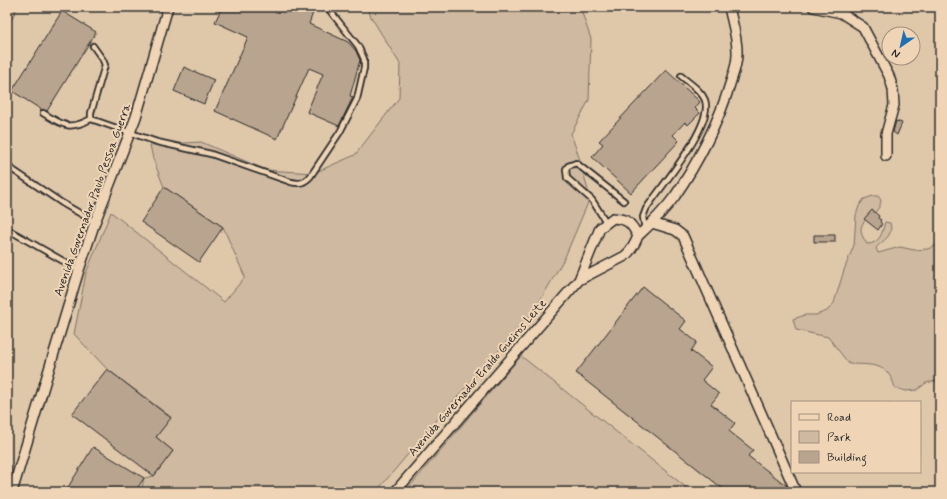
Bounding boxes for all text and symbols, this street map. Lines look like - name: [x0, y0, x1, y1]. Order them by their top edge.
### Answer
- north arrow: [881, 26, 921, 66]
- text: N: [889, 46, 903, 61]
- street label: Avenida Governador Paulo Pessoa Guerra: [51, 101, 136, 299]
- street label: Avenida Governador Eraldo Gueiros Leite: [405, 296, 551, 460]
- legend: [791, 401, 921, 473]
- text: Road: [827, 410, 851, 426]
- text: Park: [827, 430, 851, 446]
- text: Building: [827, 450, 867, 467]

